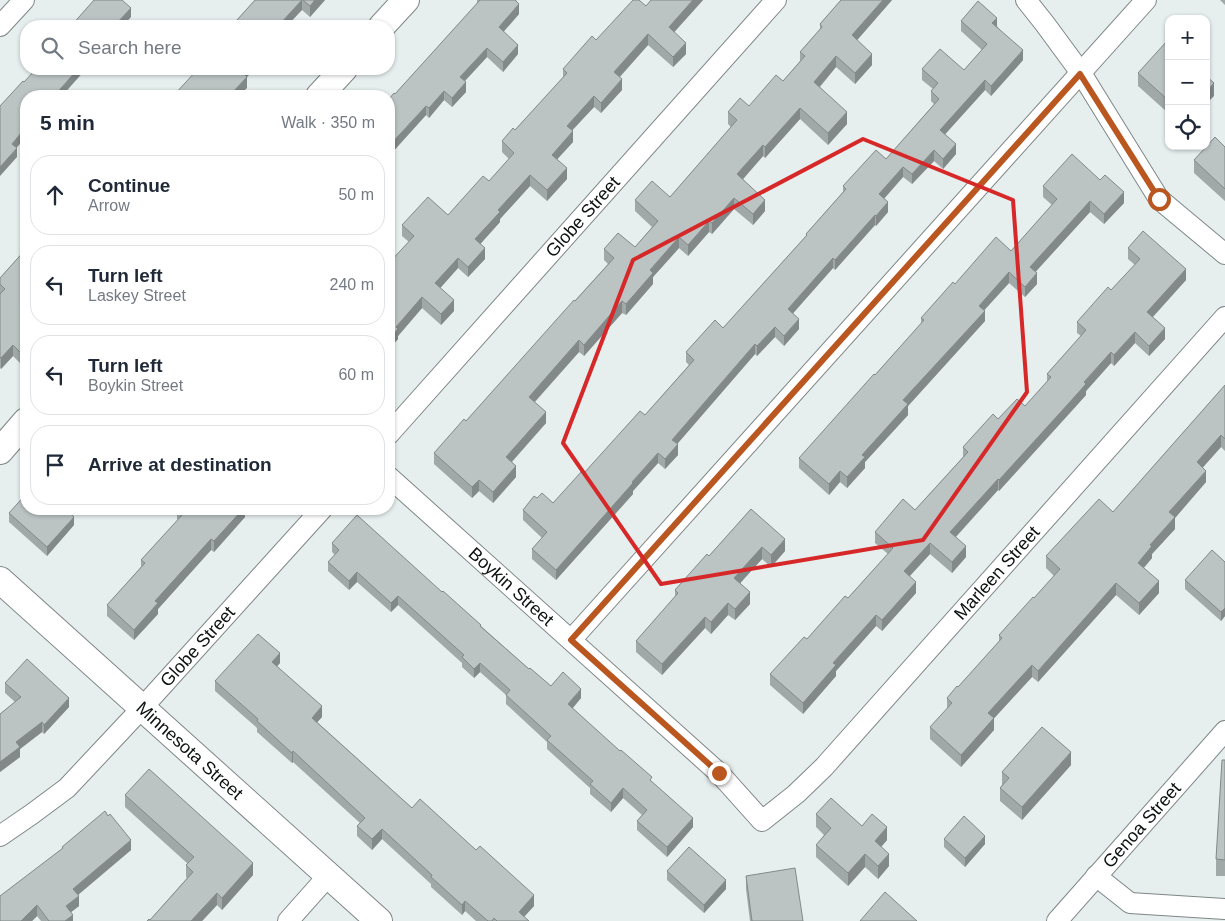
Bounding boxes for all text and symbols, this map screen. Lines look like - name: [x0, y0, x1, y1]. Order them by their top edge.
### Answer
- map controls: [1165, 15, 1210, 150]
- button: +: [1165, 15, 1210, 60]
- search box: [20, 20, 395, 75]
- icon: search: [38, 34, 66, 62]
- text: Search here: [78, 37, 182, 58]
- button: −: [1165, 60, 1210, 105]
- button: locate: [1165, 105, 1210, 150]
- text: 5 min: [40, 111, 95, 134]
- text: Walk · 350 m: [281, 114, 375, 131]
- street label: Globe Street: [542, 172, 624, 261]
- text: Continue: [88, 175, 170, 196]
- icon: ahead: [41, 181, 69, 209]
- text: 50 m: [338, 186, 374, 203]
- route start: [1148, 188, 1171, 211]
- text: Arrow: [88, 197, 130, 214]
- text: Turn left: [88, 265, 163, 286]
- icon: left: [41, 271, 69, 299]
- text: 240 m: [330, 276, 374, 293]
- text: Laskey Street: [88, 287, 186, 304]
- text: Turn left: [88, 355, 163, 376]
- icon: left: [41, 361, 69, 389]
- text: 60 m: [338, 366, 374, 383]
- text: Boykin Street: [88, 377, 183, 394]
- icon: arrive: [41, 451, 69, 479]
- text: Arrive at destination: [88, 454, 272, 475]
- street label: Marleen Street: [950, 522, 1044, 624]
- street label: Boykin Street: [465, 543, 558, 630]
- street label: Globe Street: [156, 602, 239, 691]
- street label: Minnesota Street: [132, 698, 247, 804]
- route end: [708, 762, 731, 785]
- street label: Genoa Street: [1099, 778, 1185, 872]

